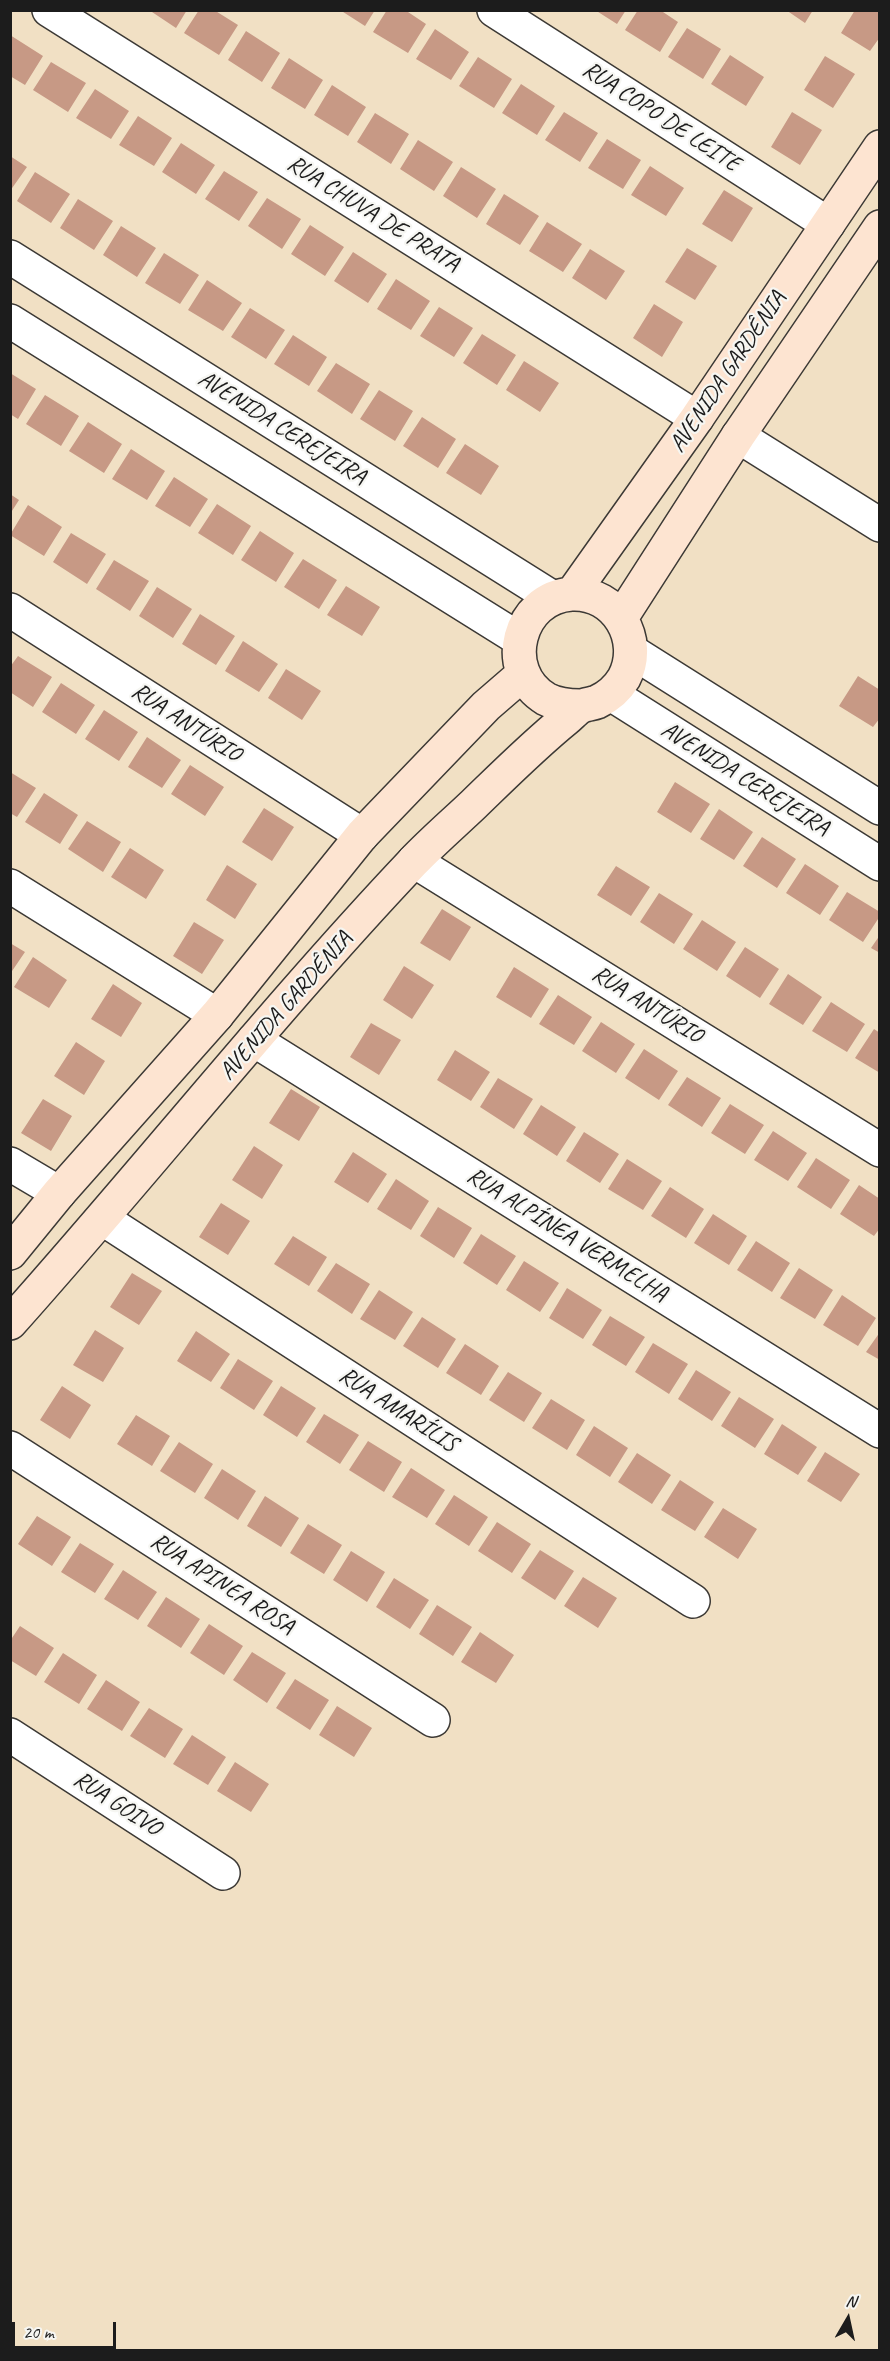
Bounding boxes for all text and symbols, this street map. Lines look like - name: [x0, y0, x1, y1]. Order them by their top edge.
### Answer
- street label: RUA COPO DE LEITE: [577, 55, 745, 179]
- street label: RUA CHUVA DE PRATA: [282, 149, 464, 279]
- street label: AVENIDA GARDÊNIA: [664, 286, 792, 458]
- street label: AVENIDA CEREJEIRA: [193, 365, 371, 491]
- street label: RUA ANTÚRIO: [126, 677, 246, 769]
- street label: AVENIDA CEREJEIRA: [656, 716, 834, 842]
- street label: AVENIDA GARDÊNIA: [213, 926, 359, 1086]
- street label: RUA ANTÚRIO: [586, 960, 708, 1050]
- street label: RUA ALPÍNEA VERMELHA: [461, 1162, 673, 1308]
- street label: RUA AMARÍLIS: [333, 1361, 463, 1459]
- street label: RUA APINEA ROSA: [145, 1527, 299, 1641]
- street label: RUA GOIVO: [68, 1765, 166, 1843]
- north arrow: [818, 2289, 878, 2349]
- text: N: [844, 2291, 857, 2312]
- scale bar: [15, 2310, 118, 2348]
- text: 20 m: [23, 2321, 54, 2343]

